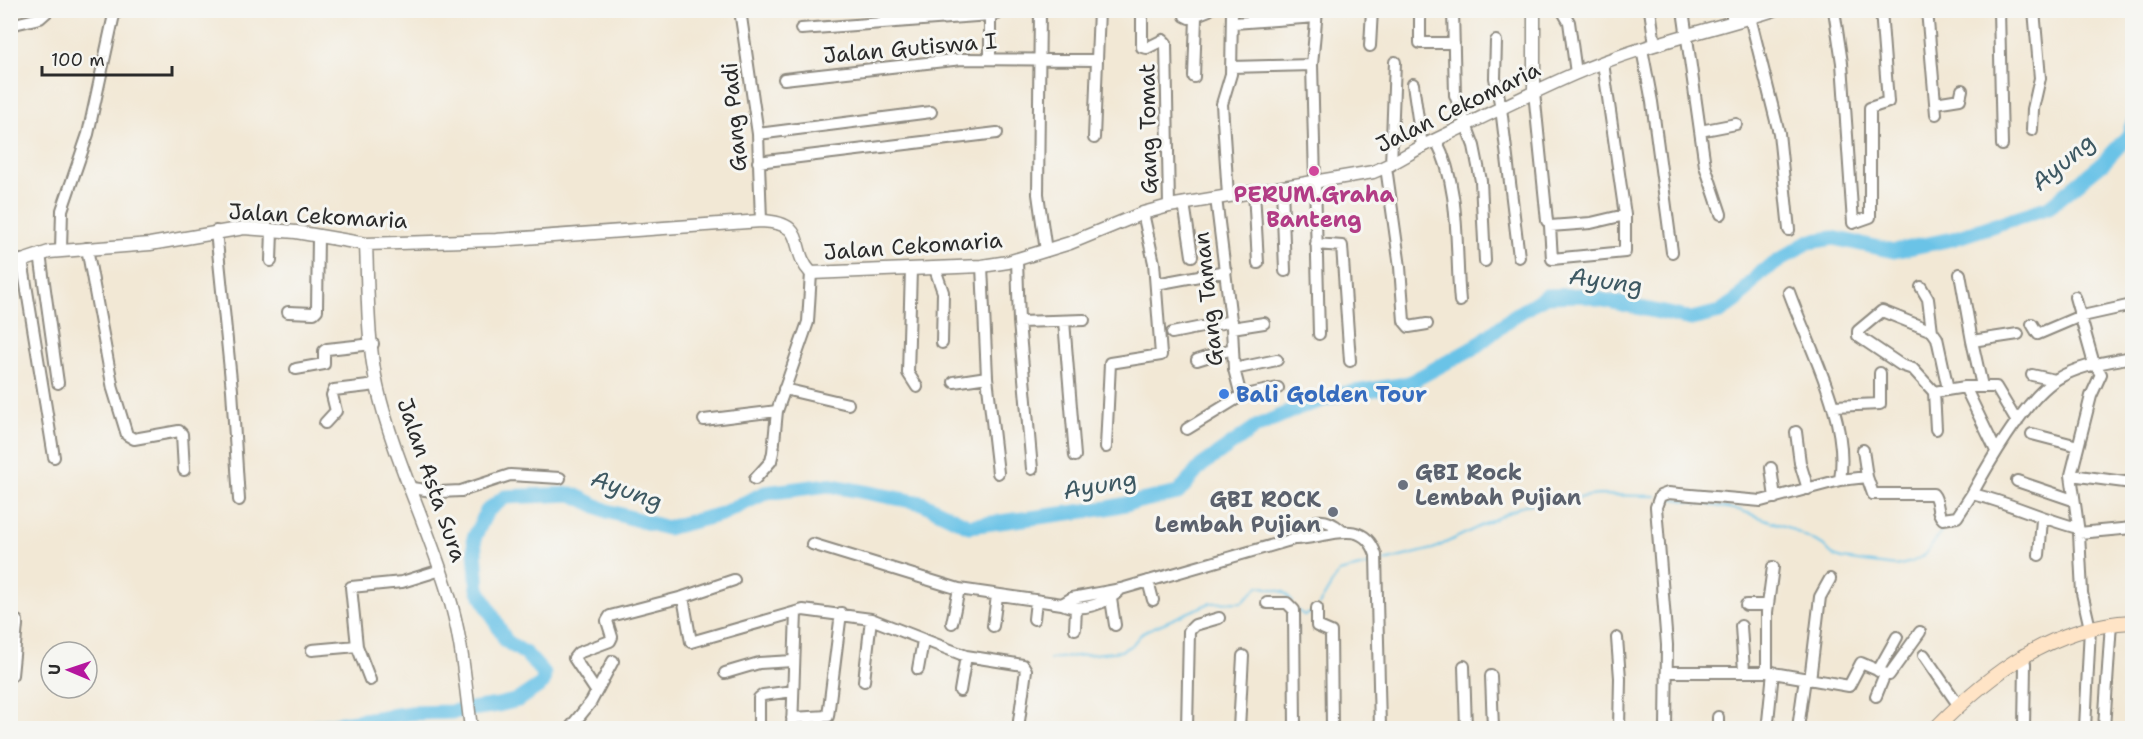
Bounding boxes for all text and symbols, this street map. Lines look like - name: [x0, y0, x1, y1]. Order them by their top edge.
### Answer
- street label: Jalan Gutiswa I: [822, 26, 998, 70]
- scale bar: [42, 39, 172, 77]
- text: 100 m: [51, 48, 105, 72]
- street label: Jalan Cekomaria: [1371, 55, 1545, 159]
- street label: Gang Padi: [715, 61, 753, 173]
- street label: Gang Tomat: [1132, 63, 1164, 195]
- water label: Ayung: [2024, 126, 2102, 198]
- marker: PERUM.Graha Banteng: [1307, 164, 1321, 178]
- place label: PERUM.Graha Banteng: [1234, 180, 1394, 234]
- street label: Jalan Cekomaria: [228, 197, 409, 235]
- street label: Jalan Cekomaria: [823, 225, 1004, 267]
- street label: Gang Taman: [1187, 230, 1229, 368]
- water label: Ayung: [1567, 260, 1645, 302]
- place label: Bali Golden Tour: [1236, 380, 1427, 409]
- marker: Bali Golden Tour: [1217, 387, 1231, 401]
- street label: Jalan Asta Sura: [390, 394, 474, 566]
- place label: GBI Rock Lembah Pujian: [1415, 458, 1582, 512]
- water label: Ayung: [587, 462, 667, 518]
- water label: Ayung: [1061, 463, 1139, 507]
- marker: GBI Rock Lembah Pujian: [1396, 478, 1410, 492]
- place label: GBI ROCK Lembah Pujian: [1155, 485, 1321, 539]
- marker: GBI ROCK Lembah Pujian: [1326, 505, 1340, 519]
- north arrow: [39, 640, 99, 700]
- text: U: [44, 664, 65, 675]

